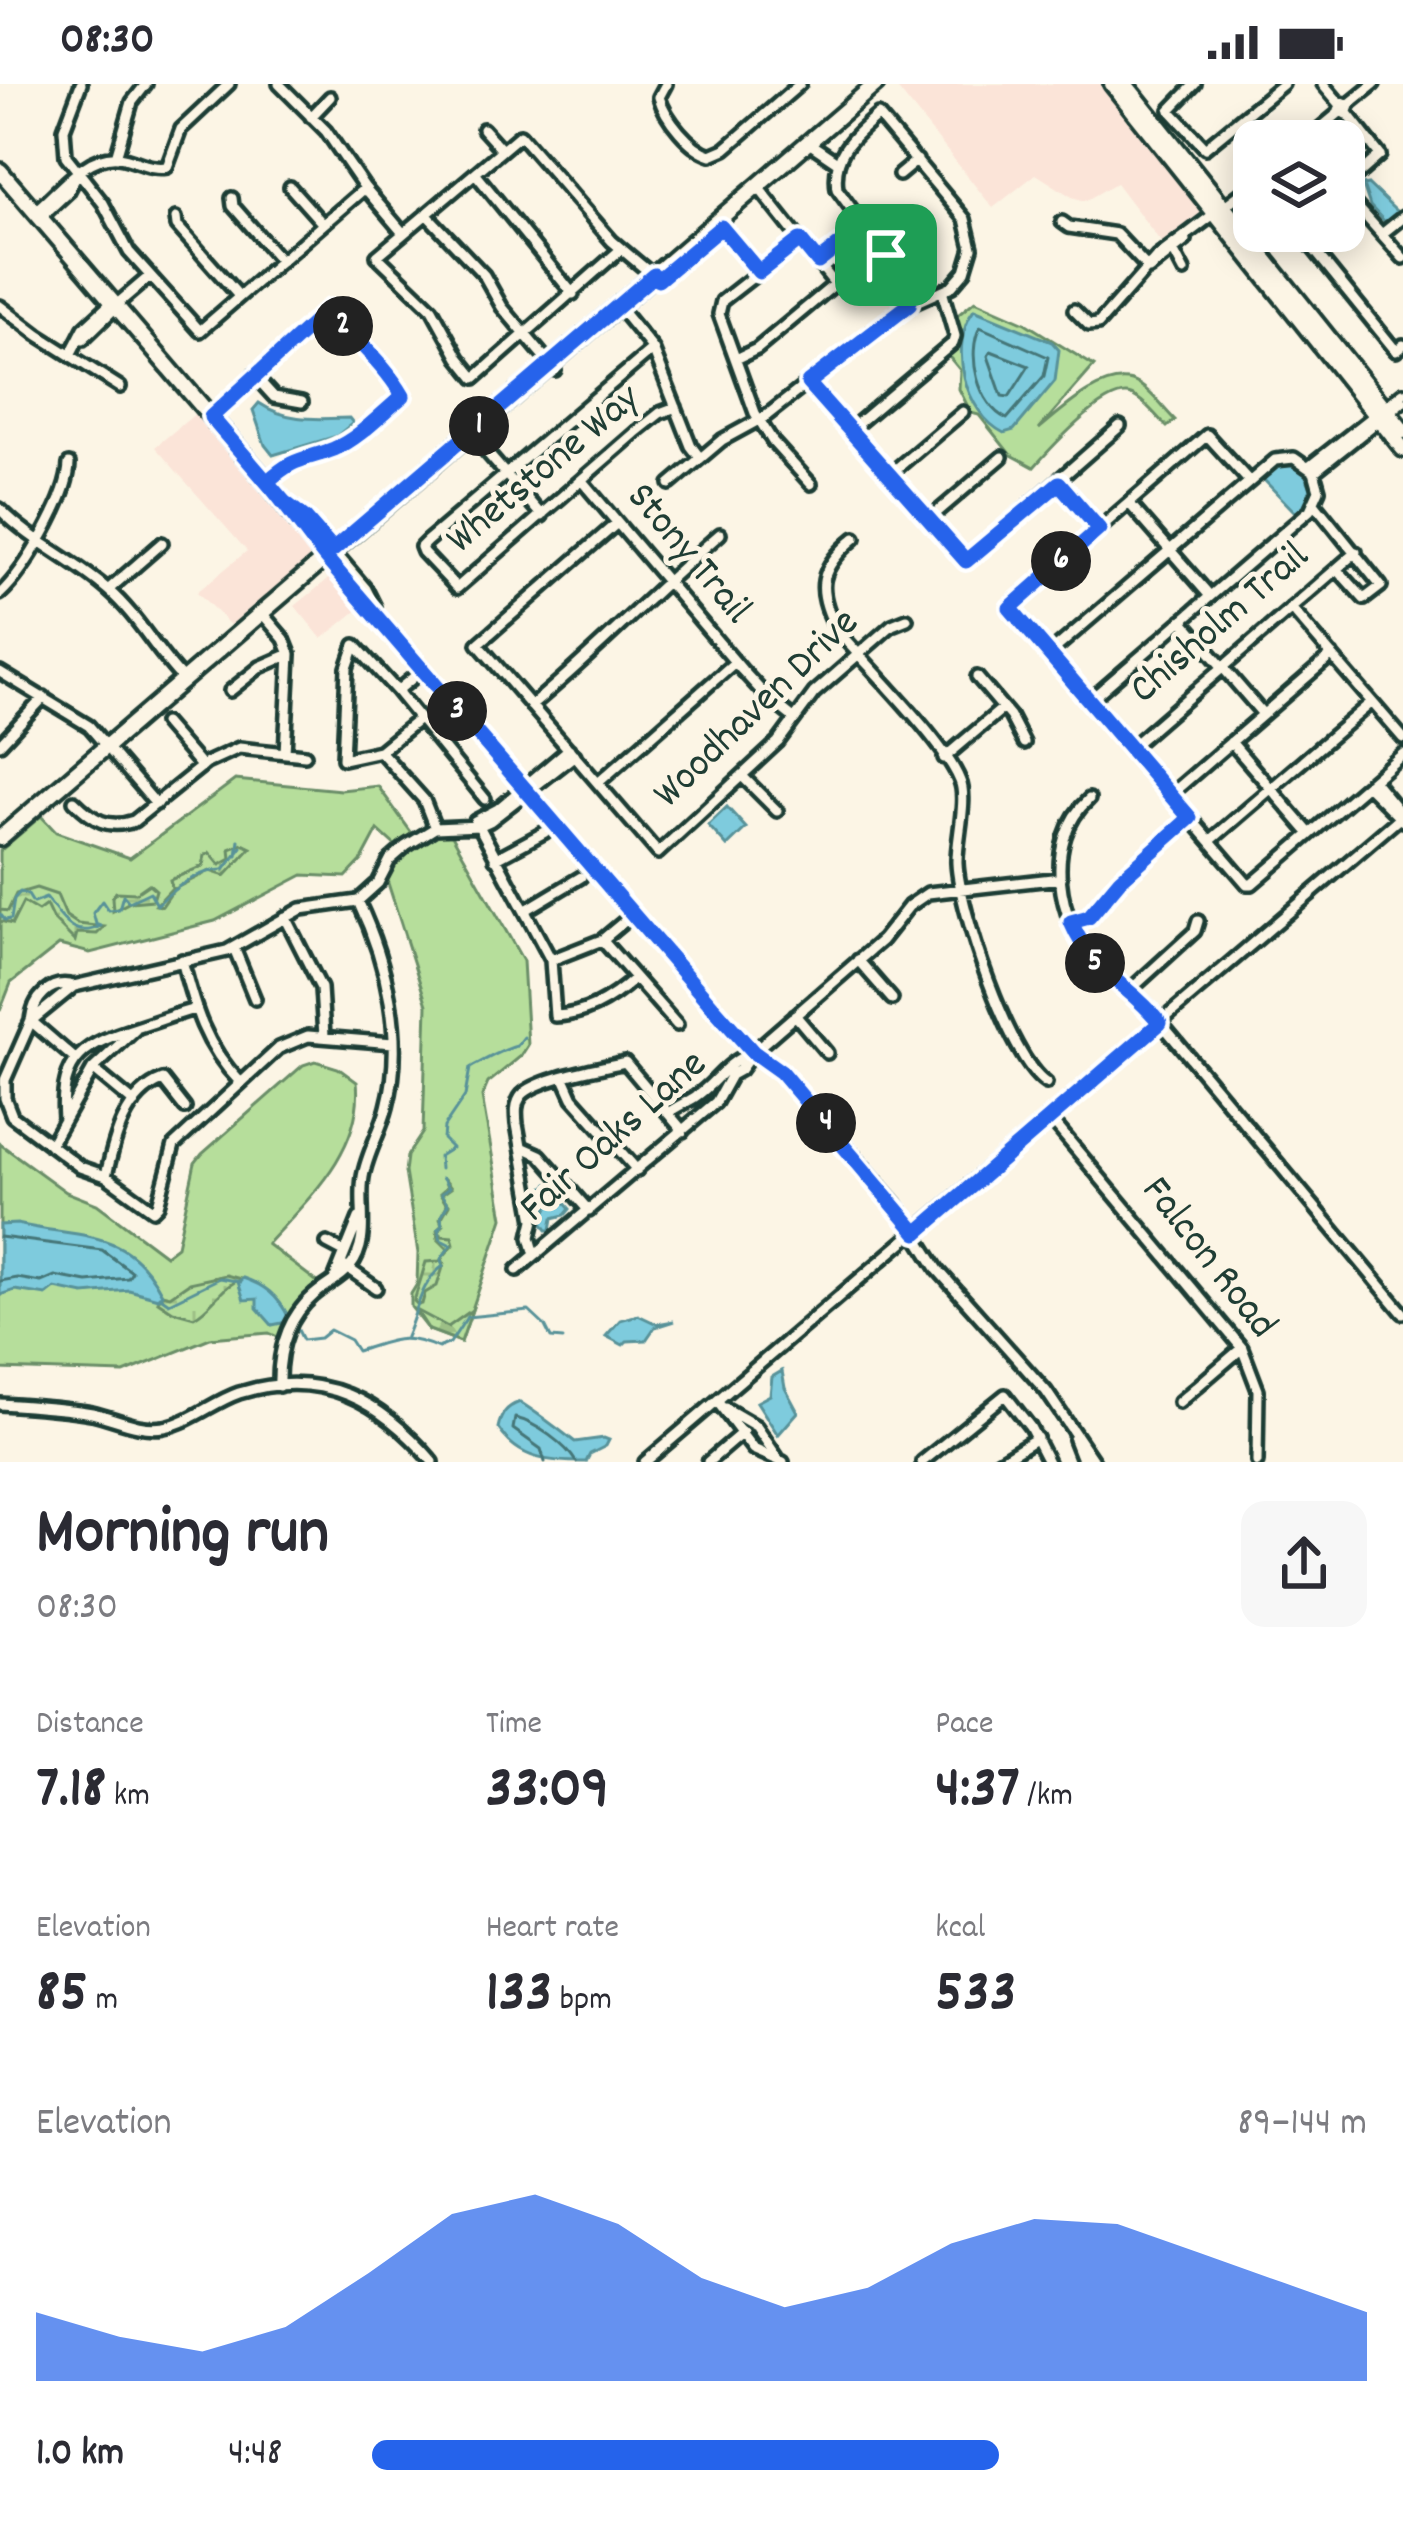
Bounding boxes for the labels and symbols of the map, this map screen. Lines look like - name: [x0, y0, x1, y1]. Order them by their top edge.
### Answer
- pin: [835, 204, 937, 306]
- pin: 2: [313, 296, 373, 356]
- street label: Whetstone Way: [435, 371, 656, 570]
- pin: 1: [449, 396, 509, 456]
- street label: Stony Trail: [610, 471, 764, 639]
- street label: Chisholm Trail: [1118, 530, 1324, 720]
- pin: 6: [1031, 531, 1091, 591]
- street label: Woodhaven Drive: [641, 596, 875, 824]
- pin: 3: [427, 681, 487, 741]
- pin: 5: [1065, 933, 1125, 993]
- street label: Fair Oaks Lane: [508, 1037, 722, 1239]
- pin: 4: [796, 1093, 856, 1153]
- street label: Falcon Road: [1124, 1165, 1290, 1353]

